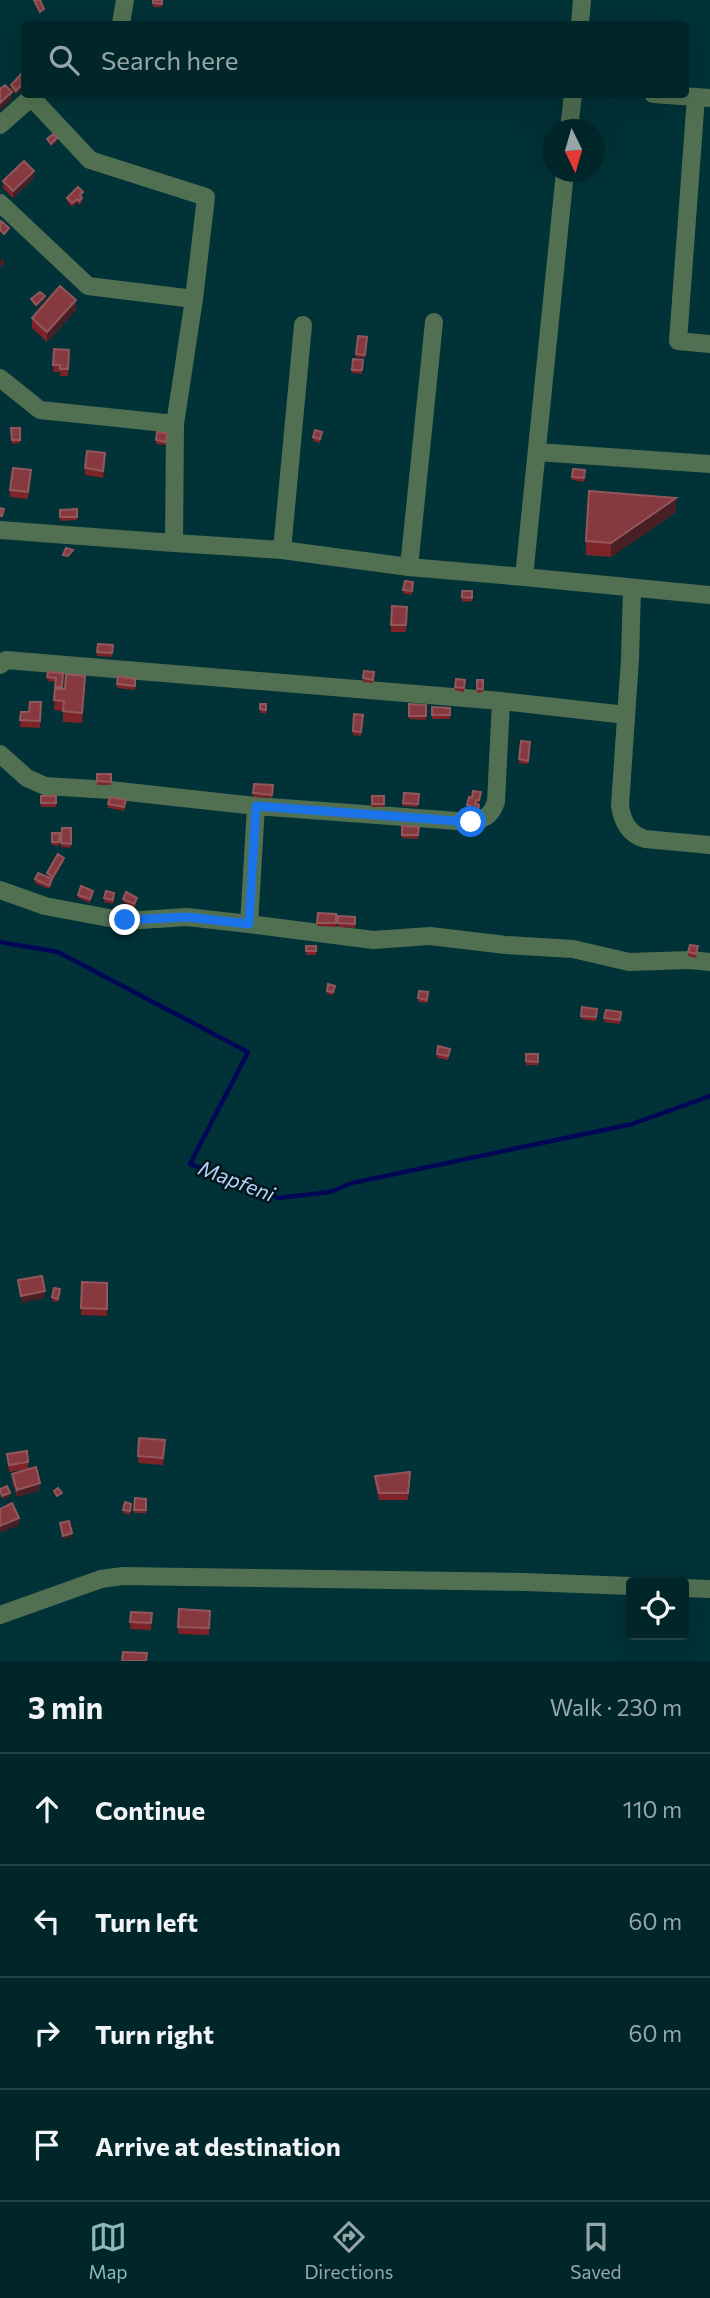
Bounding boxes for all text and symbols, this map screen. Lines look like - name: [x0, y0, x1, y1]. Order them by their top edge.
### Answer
- search box: [21, 21, 689, 98]
- icon: search: [45, 41, 83, 79]
- text: Search here: [101, 44, 239, 75]
- north arrow: [542, 119, 605, 182]
- route start: [455, 806, 486, 837]
- route end: [109, 904, 140, 935]
- water label: Mapfeni: [195, 1154, 279, 1206]
- map controls: [626, 1577, 689, 1640]
- button: locate: [626, 1577, 689, 1640]
- text: 3 min: [28, 1688, 103, 1725]
- text: Walk · 230 m: [550, 1693, 682, 1721]
- icon: ahead: [28, 1790, 66, 1828]
- text: Continue: [95, 1794, 205, 1825]
- text: 110 m: [623, 1795, 682, 1823]
- icon: left: [28, 1902, 66, 1940]
- text: Turn left: [95, 1906, 198, 1937]
- text: 60 m: [629, 1907, 682, 1935]
- icon: right: [28, 2014, 66, 2052]
- text: Turn right: [95, 2018, 214, 2049]
- text: 60 m: [629, 2019, 682, 2047]
- icon: arrive: [28, 2126, 66, 2164]
- text: Arrive at destination: [95, 2130, 341, 2161]
- tab: Map: [88, 2218, 128, 2283]
- tab: Directions: [304, 2218, 394, 2283]
- tab: Saved: [570, 2218, 622, 2283]

